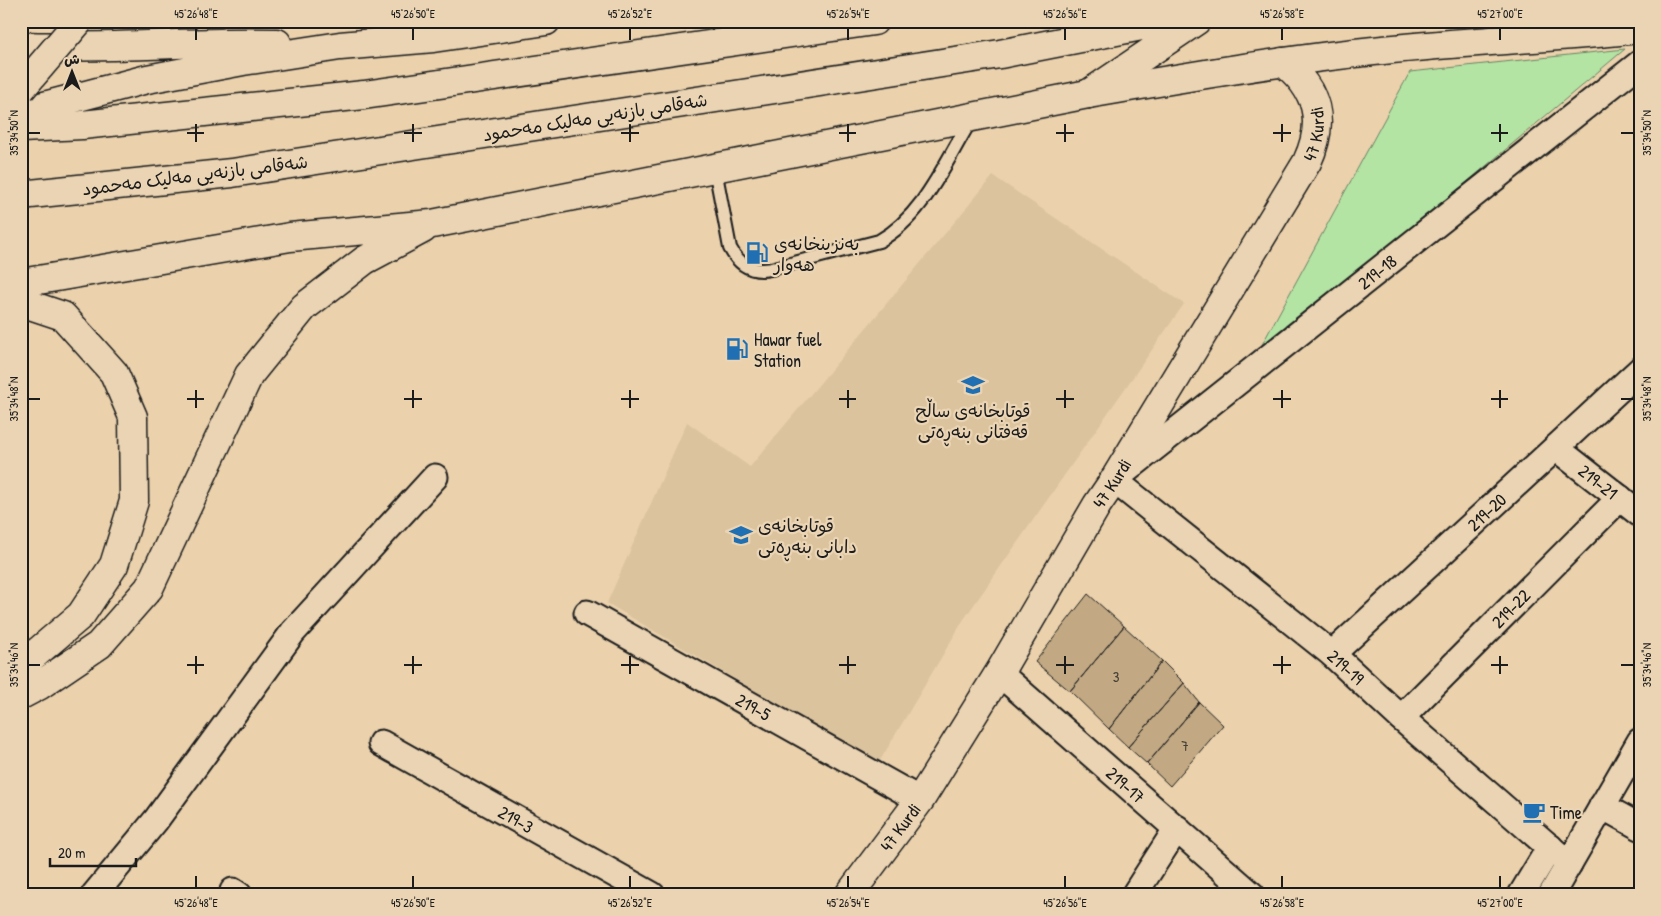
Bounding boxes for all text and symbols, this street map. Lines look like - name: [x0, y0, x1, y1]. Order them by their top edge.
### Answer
- text: 45°26'48"E: [174, 5, 218, 22]
- text: 45°26'50"E: [391, 5, 436, 22]
- text: 45°26'52"E: [608, 5, 653, 22]
- text: 45°26'54"E: [826, 5, 870, 22]
- text: 45°26'56"E: [1043, 5, 1087, 22]
- text: 45°26'58"E: [1260, 5, 1305, 22]
- text: 45°27'00"E: [1477, 5, 1523, 22]
- north arrow: [48, 48, 98, 98]
- text: ش: [64, 49, 80, 68]
- street label: شەقامی بازنەیی مەلیک مەحمود: [481, 87, 709, 147]
- street label: 47 Kurdi: [1296, 105, 1330, 165]
- text: 35°34'50"N: [5, 110, 22, 156]
- text: 35°34'50"N: [1638, 110, 1655, 156]
- street label: شەقامی بازنەیی مەلیک مەحمود: [81, 149, 309, 201]
- place label: بەنزینخانەی ھەوار: [772, 231, 859, 277]
- fuel station icon: بەنزینخانەی ھەوار: [744, 240, 770, 266]
- street label: 219-18: [1352, 248, 1402, 295]
- place label: Hawar fuel Station: [754, 327, 822, 373]
- fuel station icon: Hawar fuel Station: [724, 336, 750, 362]
- school or university icon: قوتابخانەی ساڵح قەفتانی بنەڕەتی: [960, 372, 986, 398]
- text: 35°34'48"N: [5, 377, 22, 421]
- text: 35°34'48"N: [1638, 377, 1655, 421]
- place label: قوتابخانەی ساڵح قەفتانی بنەڕەتی: [916, 398, 1030, 447]
- street label: 47 Kurdi: [1086, 454, 1137, 513]
- street label: 219-21: [1573, 458, 1623, 505]
- street label: 219-20: [1461, 487, 1512, 536]
- place label: قوتابخانەی دابانی بنەڕەتی: [758, 513, 857, 562]
- school or university icon: قوتابخانەی دابانی بنەڕەتی: [728, 522, 754, 548]
- street label: 219-22: [1485, 583, 1536, 633]
- text: 35°34'46"N: [5, 643, 22, 687]
- text: 35°34'46"N: [1638, 643, 1655, 687]
- street label: 219-19: [1322, 644, 1370, 691]
- house number: 3: [1113, 666, 1120, 687]
- street label: 219-5: [732, 687, 776, 727]
- house number: 7: [1181, 735, 1189, 756]
- street label: 219-17: [1101, 760, 1151, 809]
- street label: 47 Kurdi: [874, 798, 926, 856]
- street label: 219-3: [494, 799, 538, 839]
- cafe icon: Time: [1521, 799, 1547, 825]
- place label: Time: [1550, 800, 1582, 825]
- scale bar: [50, 836, 136, 868]
- text: 20 m: [58, 842, 85, 863]
- text: 45°26'48"E: [174, 894, 218, 911]
- text: 45°26'50"E: [391, 894, 436, 911]
- text: 45°26'52"E: [608, 894, 653, 911]
- text: 45°26'54"E: [826, 894, 870, 911]
- text: 45°26'56"E: [1043, 894, 1087, 911]
- text: 45°26'58"E: [1260, 894, 1305, 911]
- text: 45°27'00"E: [1477, 894, 1523, 911]

